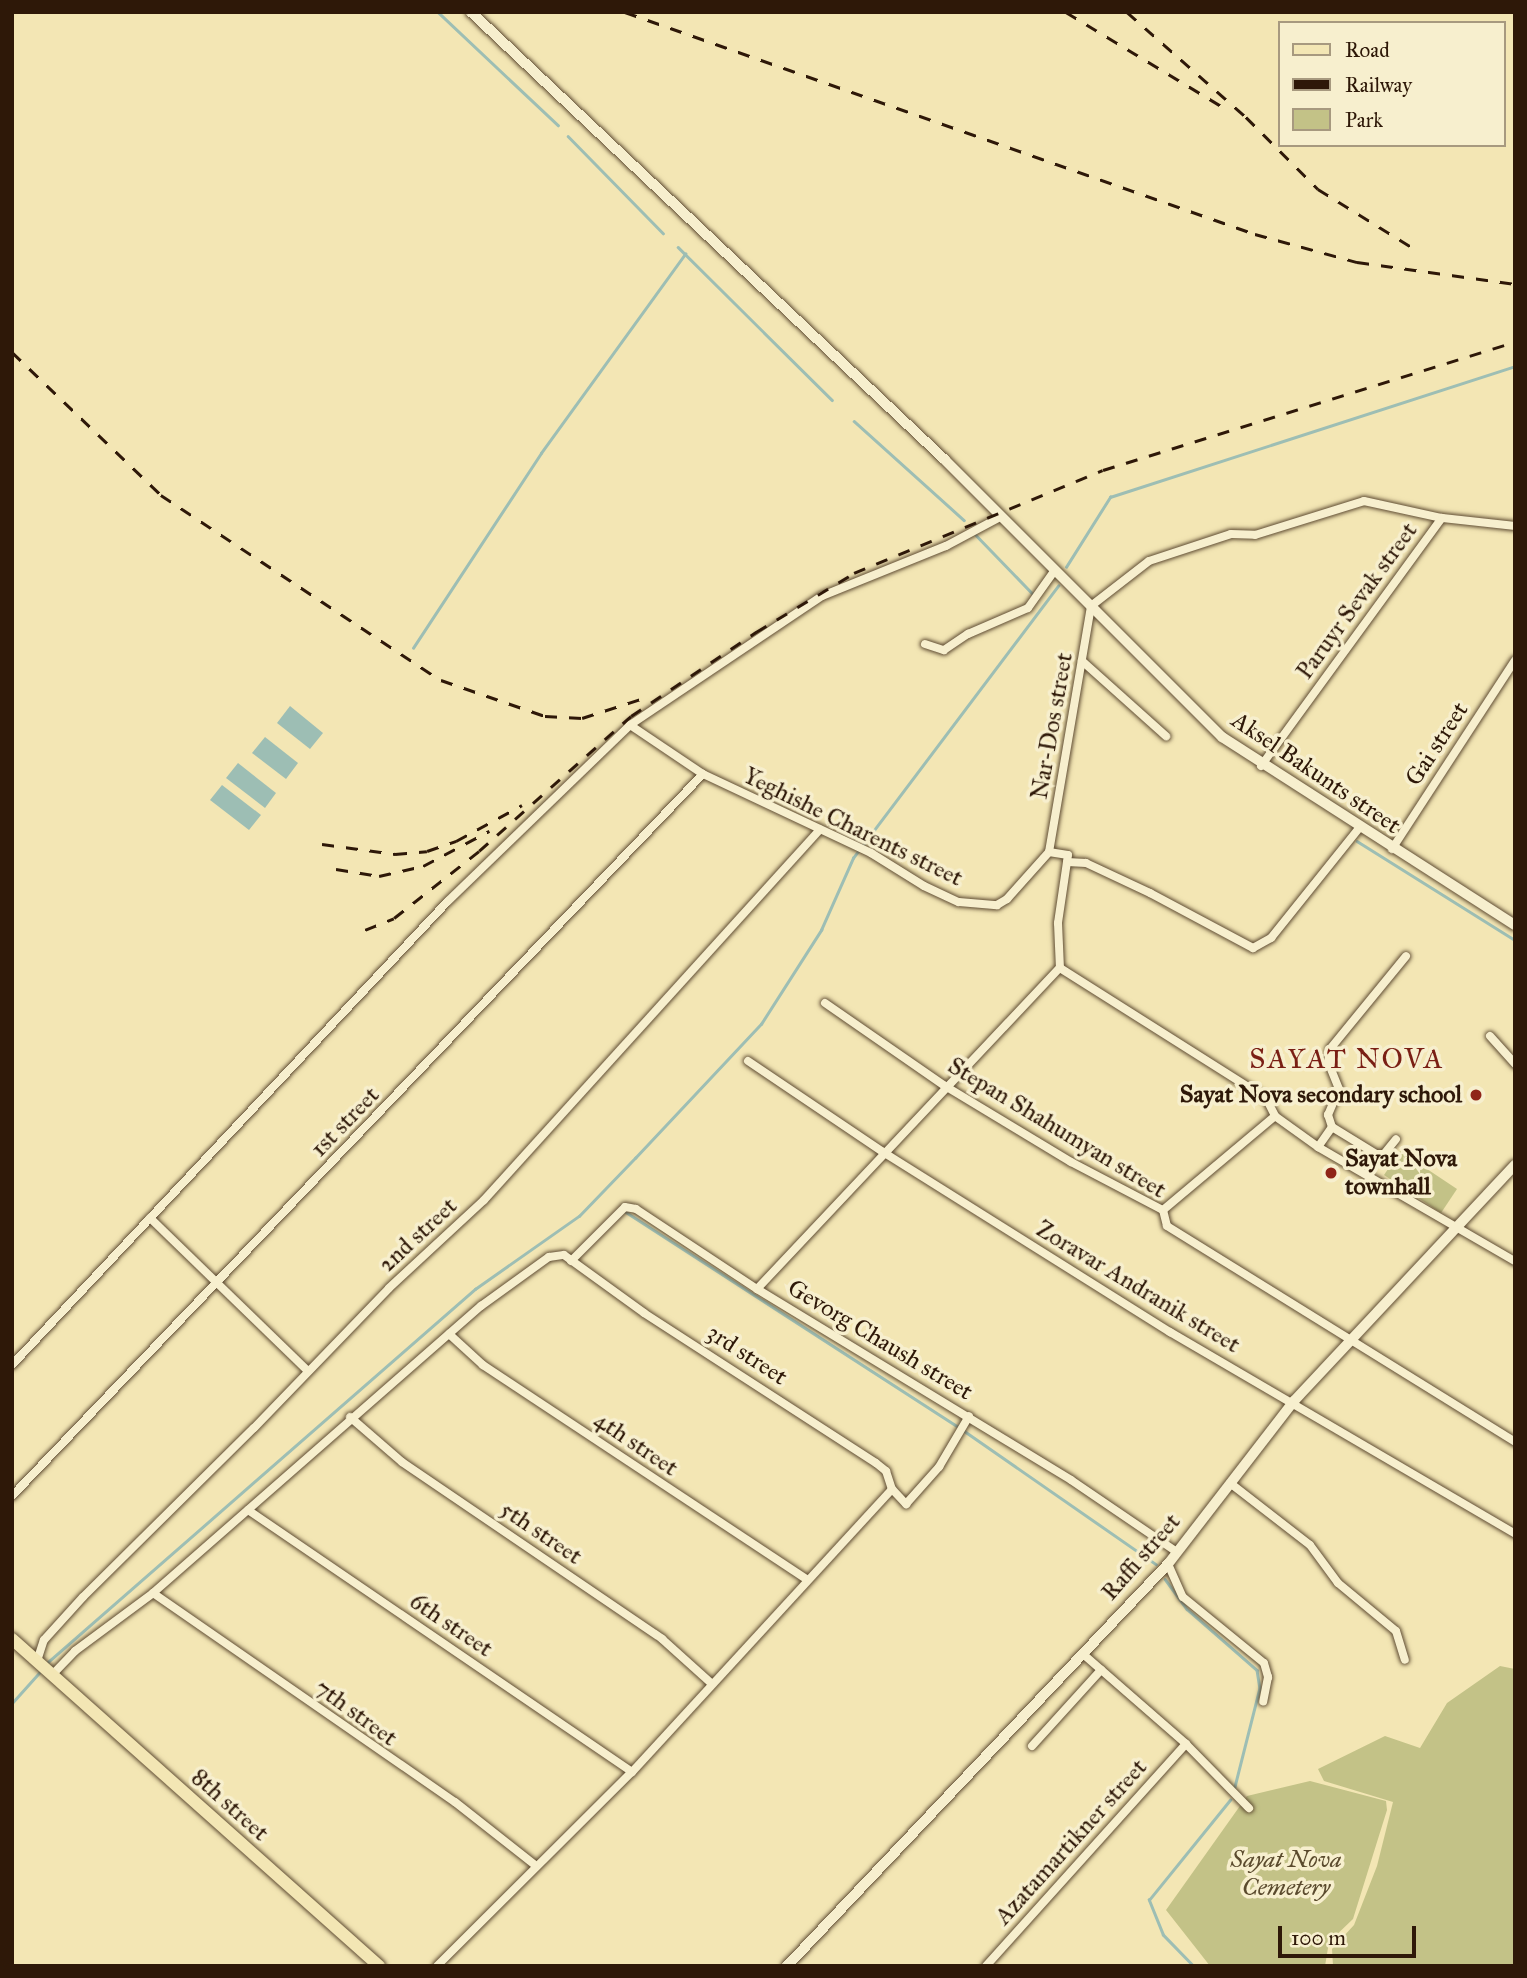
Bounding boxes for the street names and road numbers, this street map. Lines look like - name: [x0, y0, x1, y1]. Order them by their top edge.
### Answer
- street label: Paruyr Sevak street: [1290, 517, 1424, 685]
- street label: Nar-Dos street: [1025, 650, 1079, 802]
- street label: Gai street: [1399, 697, 1475, 791]
- street label: Aksel Bakunts street: [1226, 706, 1406, 840]
- street label: Yeghishe Charents street: [739, 761, 967, 893]
- street label: Stepan Shahumyan street: [943, 1051, 1171, 1205]
- street label: 1st street: [305, 1081, 385, 1163]
- street label: 2nd street: [373, 1192, 463, 1278]
- street label: Zoravar Andranik street: [1031, 1215, 1245, 1359]
- street label: Gevorg Chaush street: [782, 1273, 978, 1407]
- street label: 3rd street: [701, 1318, 793, 1392]
- street label: 4th street: [589, 1406, 683, 1482]
- street label: 5th street: [495, 1495, 587, 1571]
- street label: Raffi street: [1095, 1508, 1187, 1606]
- street label: 6th street: [404, 1587, 498, 1663]
- street label: 7th street: [309, 1674, 403, 1752]
- street label: Azatamartikner street: [989, 1753, 1153, 1931]
- street label: 8th street: [185, 1763, 275, 1847]

